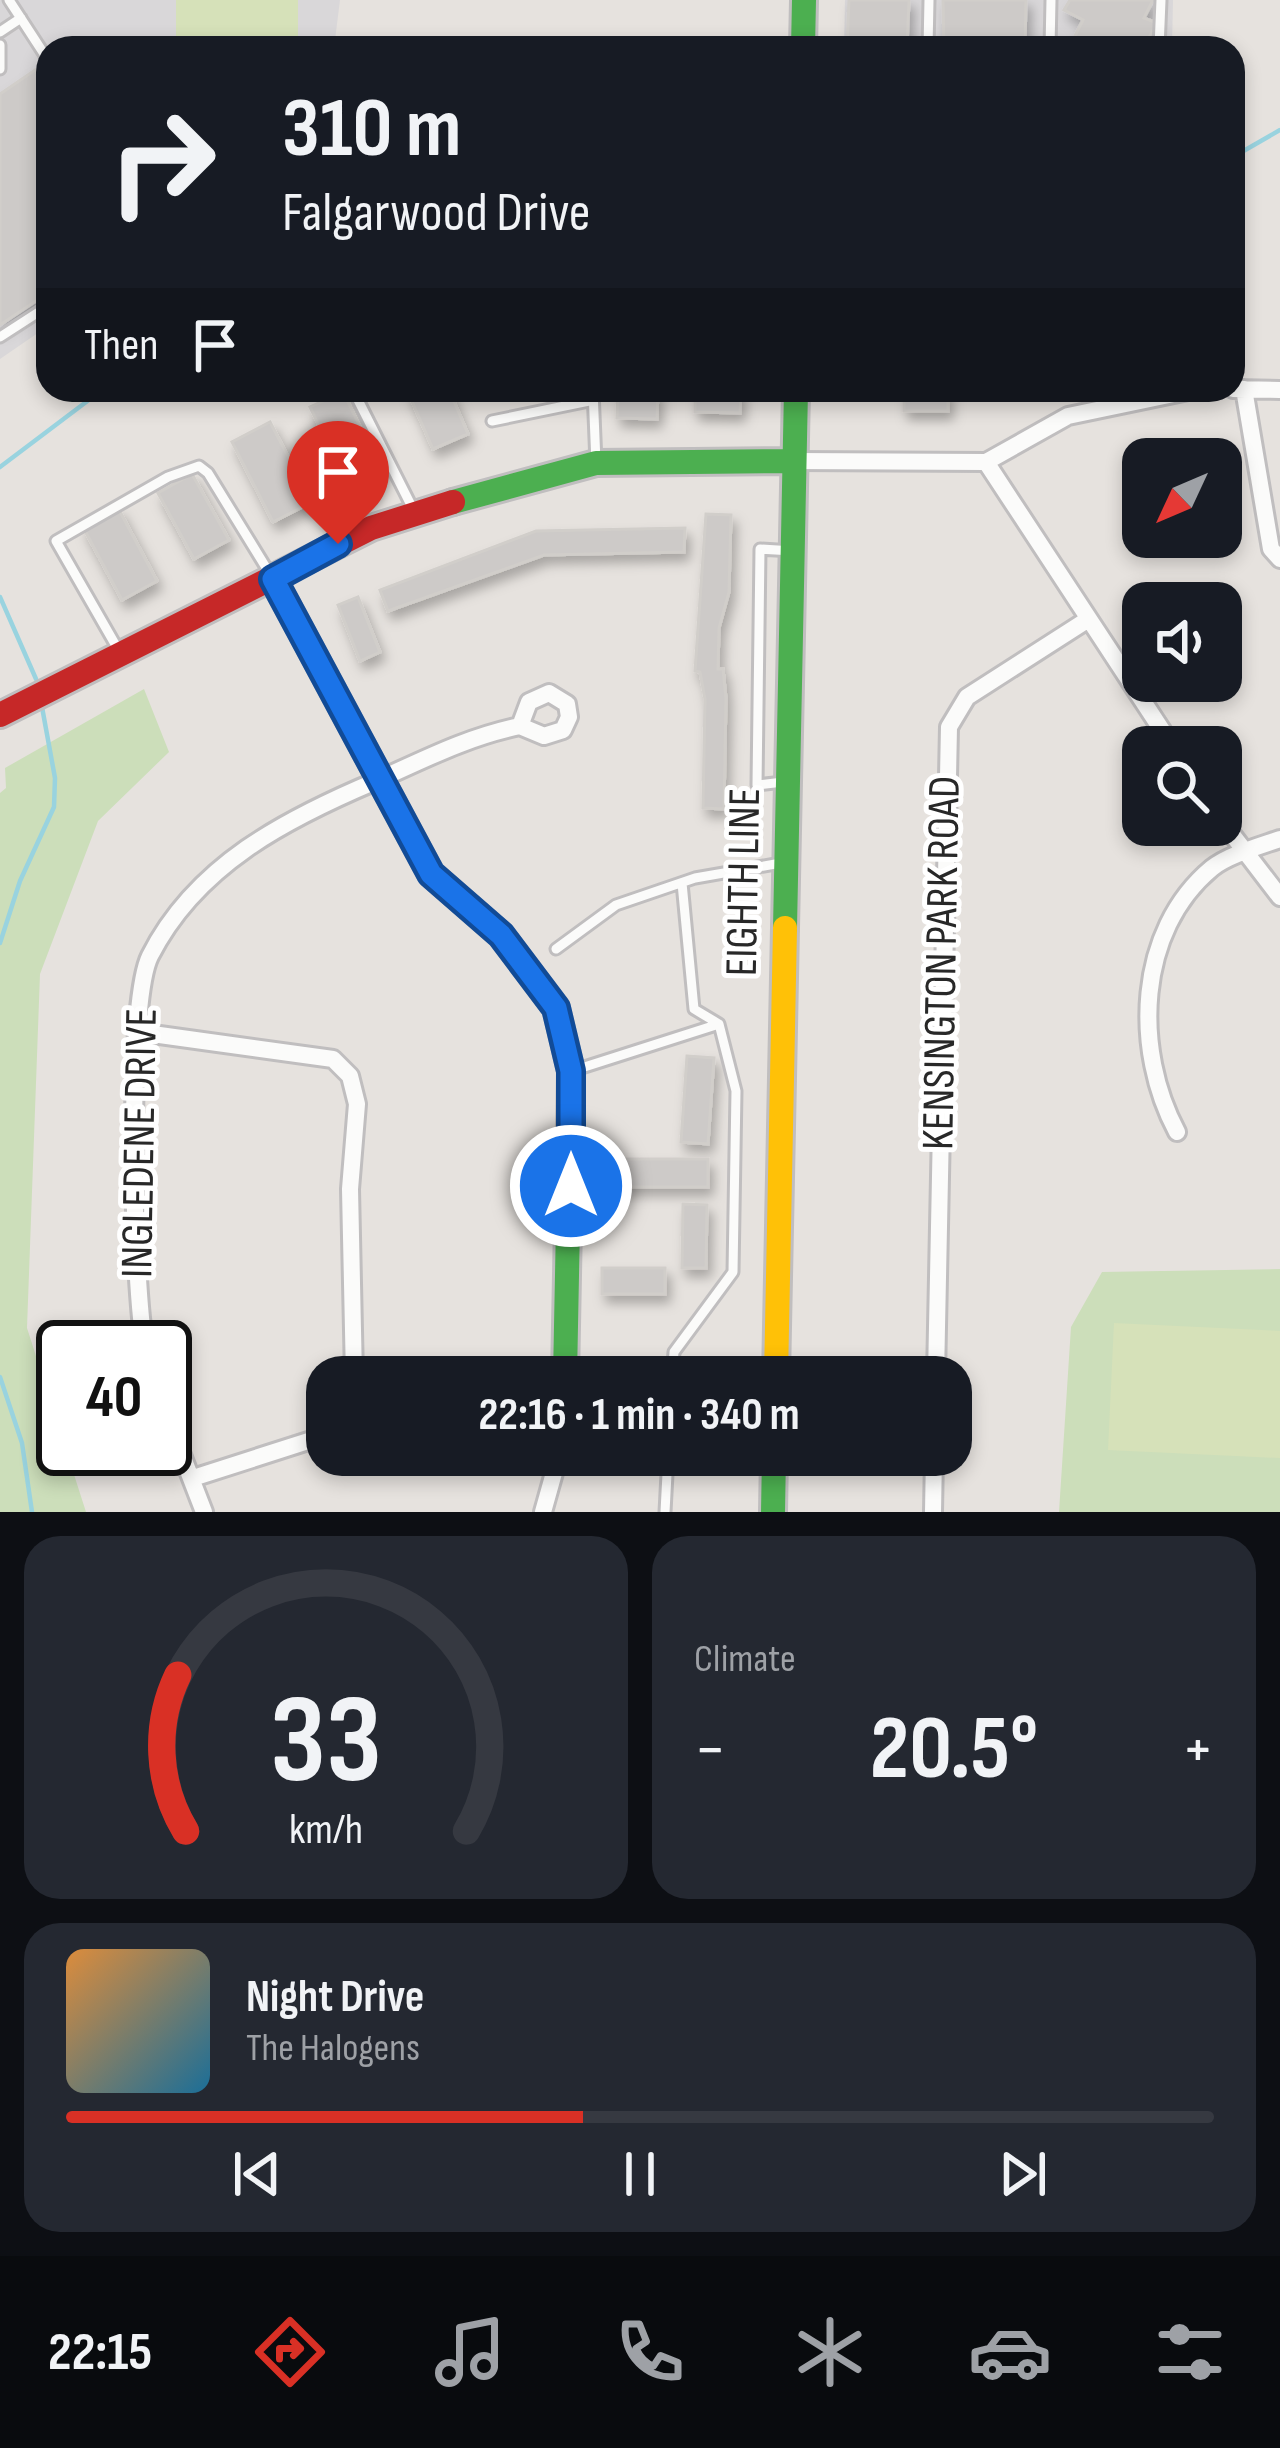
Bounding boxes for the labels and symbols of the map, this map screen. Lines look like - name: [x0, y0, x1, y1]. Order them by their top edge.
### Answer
- pin: [287, 421, 389, 544]
- north arrow: [1122, 438, 1242, 558]
- street label: KENSINGTON PARK ROAD: [911, 775, 973, 1151]
- street label: EIGHTH LINE: [715, 787, 773, 977]
- street label: INGLEDENE DRIVE: [110, 1008, 170, 1278]
- position arrow: [508, 1123, 634, 1249]
- speed limit sign: 40: [36, 1320, 192, 1476]

